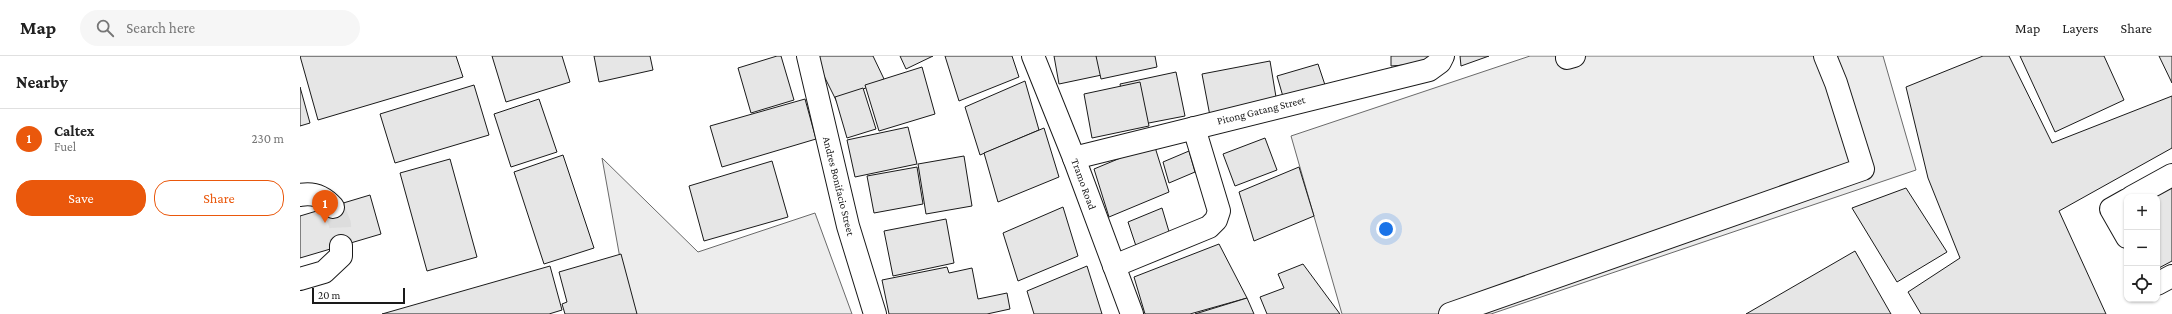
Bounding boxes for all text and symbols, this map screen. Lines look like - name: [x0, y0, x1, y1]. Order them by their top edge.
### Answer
- search box: [80, 10, 360, 46]
- text: Map: [20, 17, 56, 38]
- icon: search: [94, 17, 116, 39]
- text: Search here: [126, 20, 195, 36]
- text: Map: [2015, 20, 2040, 36]
- text: Layers: [2062, 20, 2099, 36]
- text: Share: [2121, 20, 2152, 36]
- text: Nearby: [16, 73, 68, 92]
- street label: Pitong Gatang Street: [1216, 93, 1307, 128]
- text: Caltex: [54, 123, 94, 139]
- text: 1: [27, 131, 31, 146]
- text: 230 m: [251, 131, 284, 146]
- street label: Andres Bonifacio Street: [821, 135, 857, 237]
- text: Fuel: [54, 139, 76, 154]
- street label: Tramo Road: [1069, 157, 1099, 211]
- button: Save: [16, 180, 146, 216]
- button: Share: [154, 180, 284, 216]
- pin: 1: [312, 190, 338, 223]
- map controls: [2124, 194, 2160, 302]
- button: +: [2124, 194, 2160, 230]
- your location: [1376, 219, 1396, 239]
- button: −: [2124, 230, 2160, 266]
- button: locate: [2124, 266, 2160, 302]
- scale bar: [312, 286, 405, 305]
- text: 20 m: [318, 289, 340, 301]

